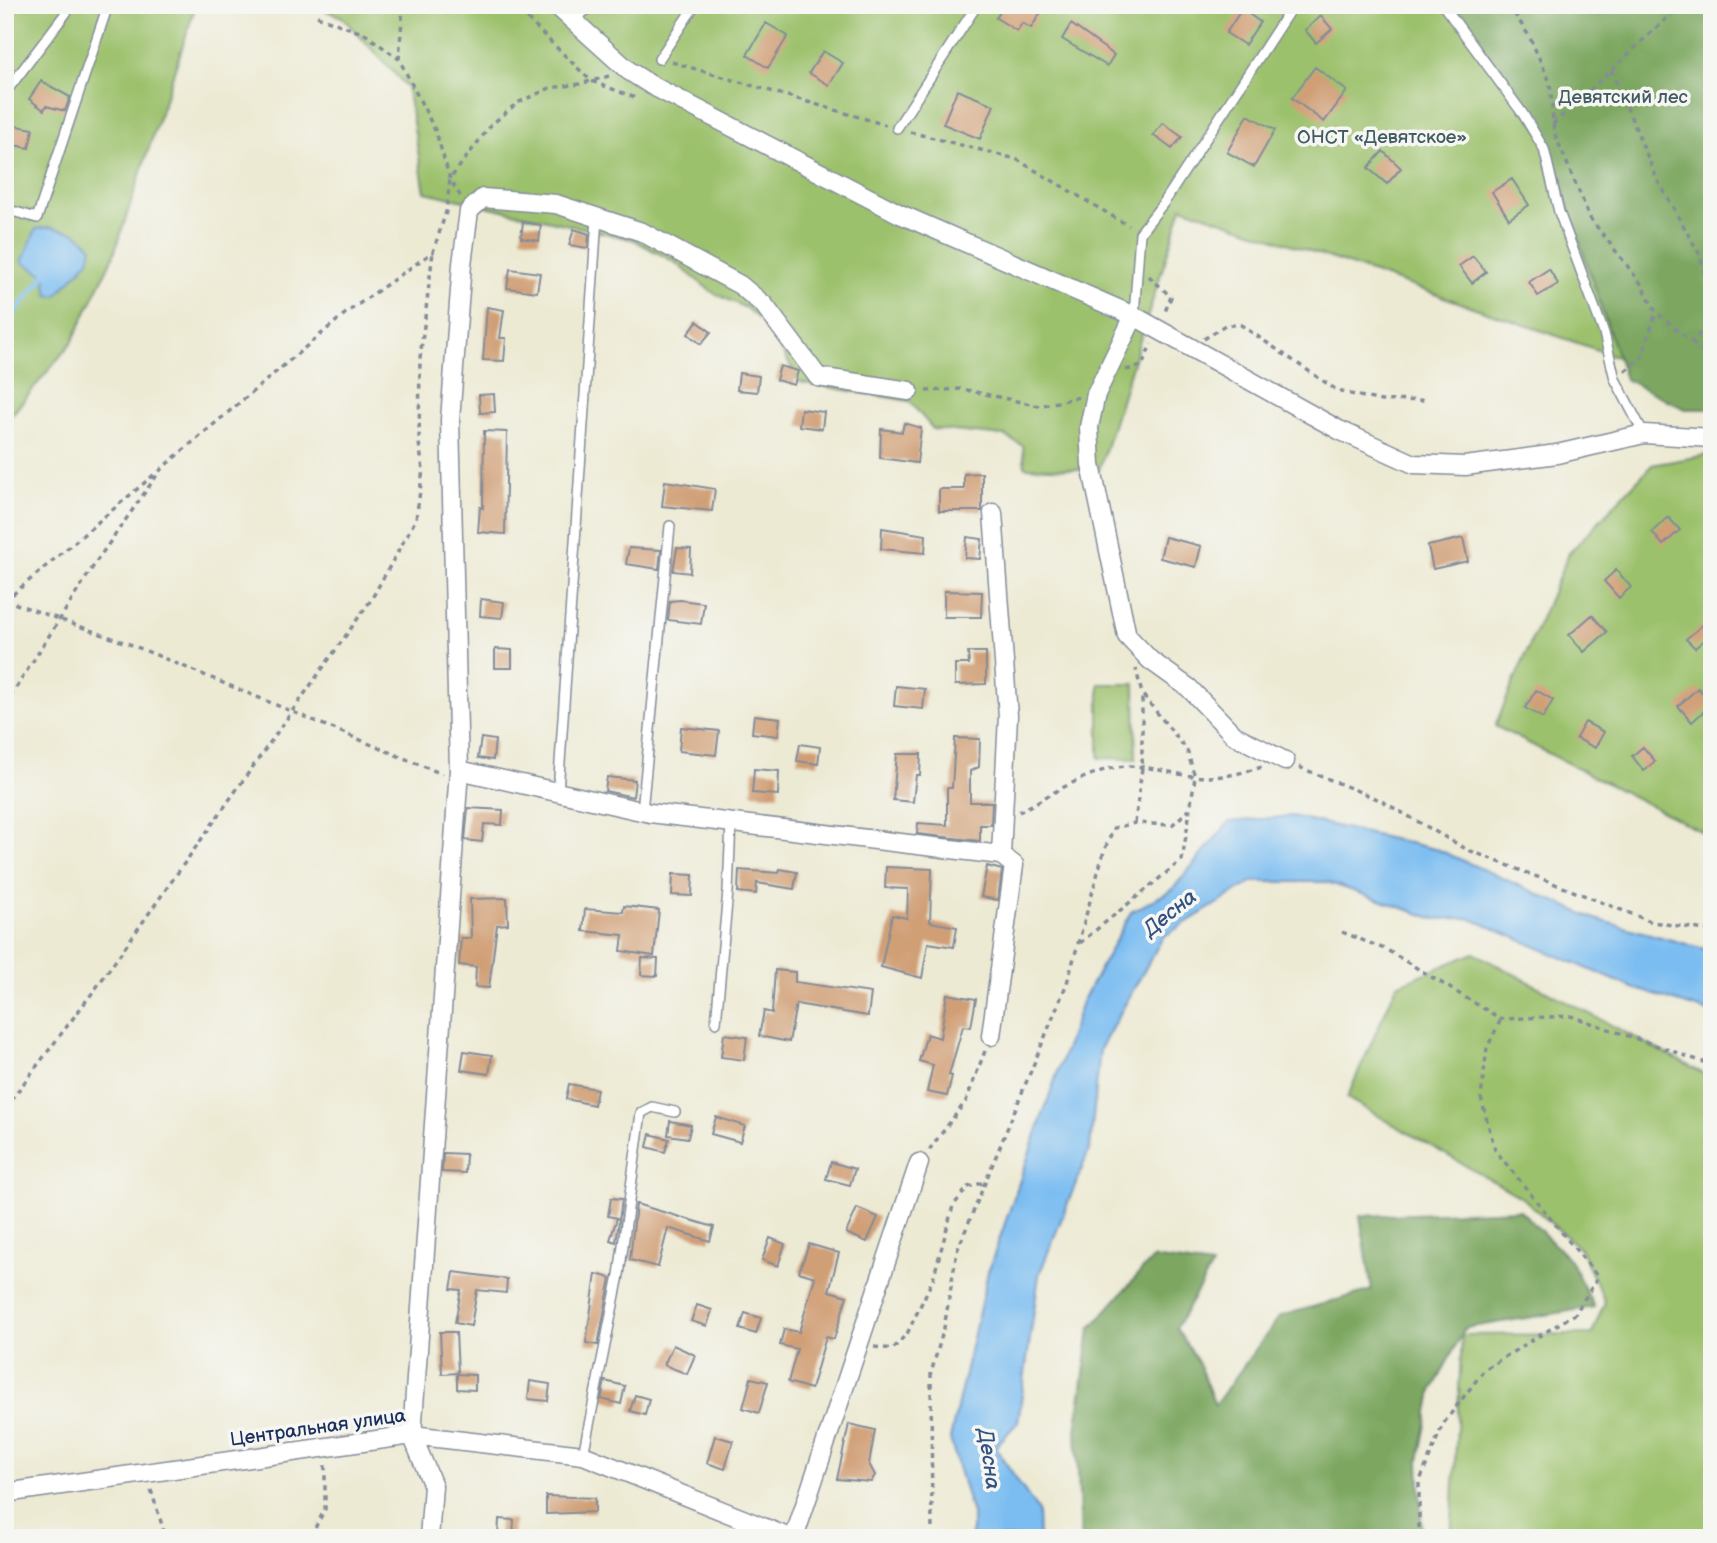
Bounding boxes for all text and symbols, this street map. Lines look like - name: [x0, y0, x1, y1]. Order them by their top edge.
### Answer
- park label: Девятский лес: [1558, 86, 1689, 109]
- park label: ОНСТ «Девятское»: [1297, 126, 1467, 149]
- water label: Десна: [1137, 884, 1202, 943]
- street label: Центральная улица: [229, 1404, 407, 1452]
- water label: Десна: [972, 1425, 1006, 1491]

